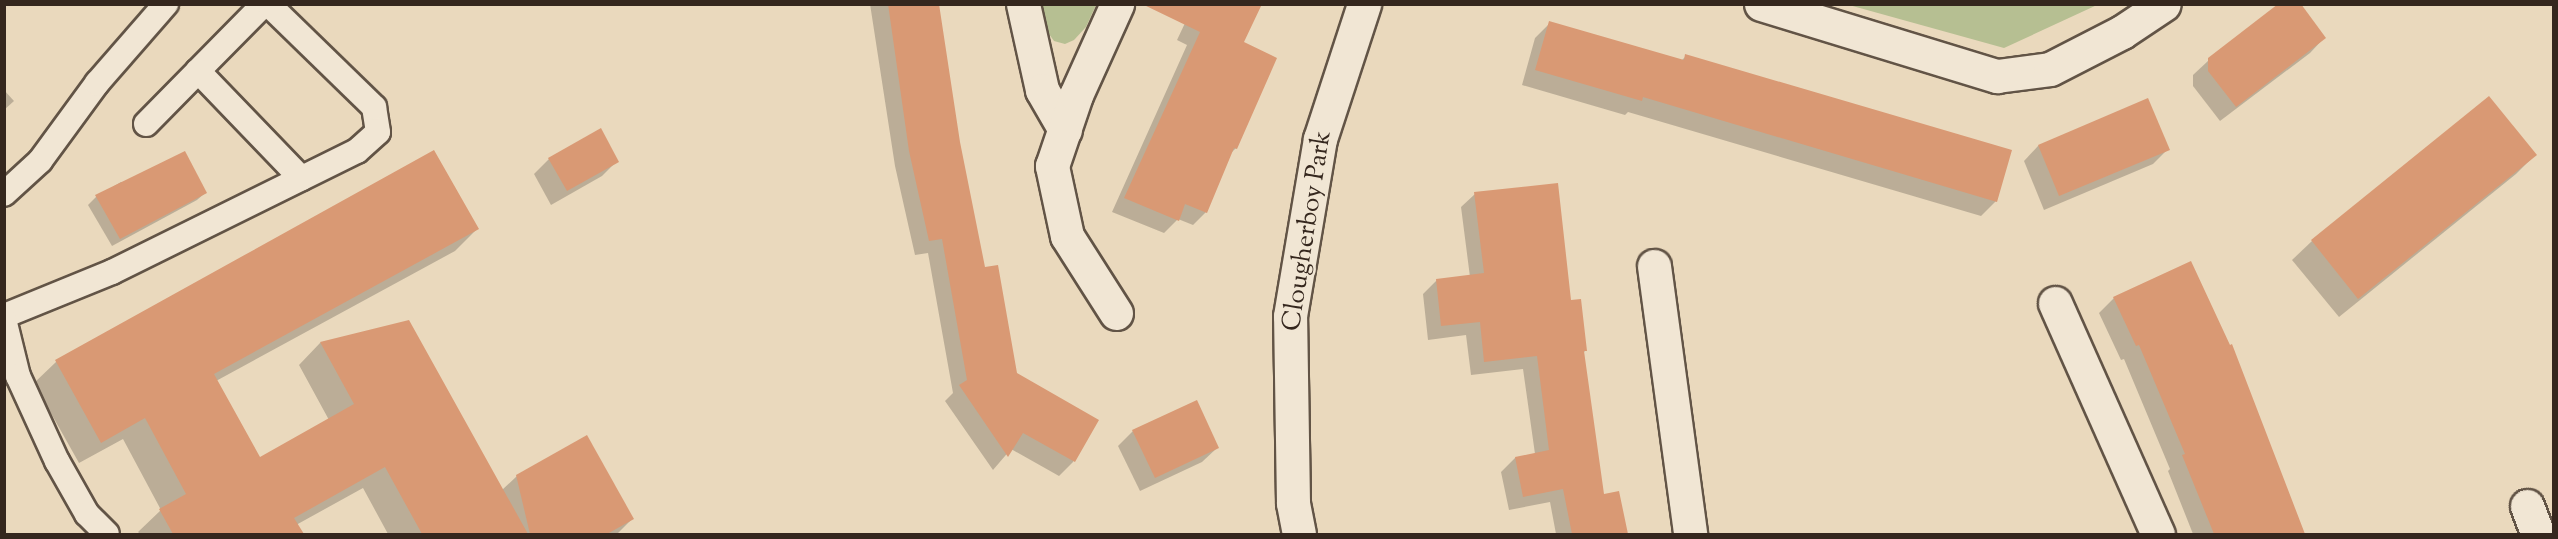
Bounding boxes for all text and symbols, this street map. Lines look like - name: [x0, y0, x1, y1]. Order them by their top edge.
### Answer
- street label: Clougherboy Park: [1277, 129, 1339, 333]

